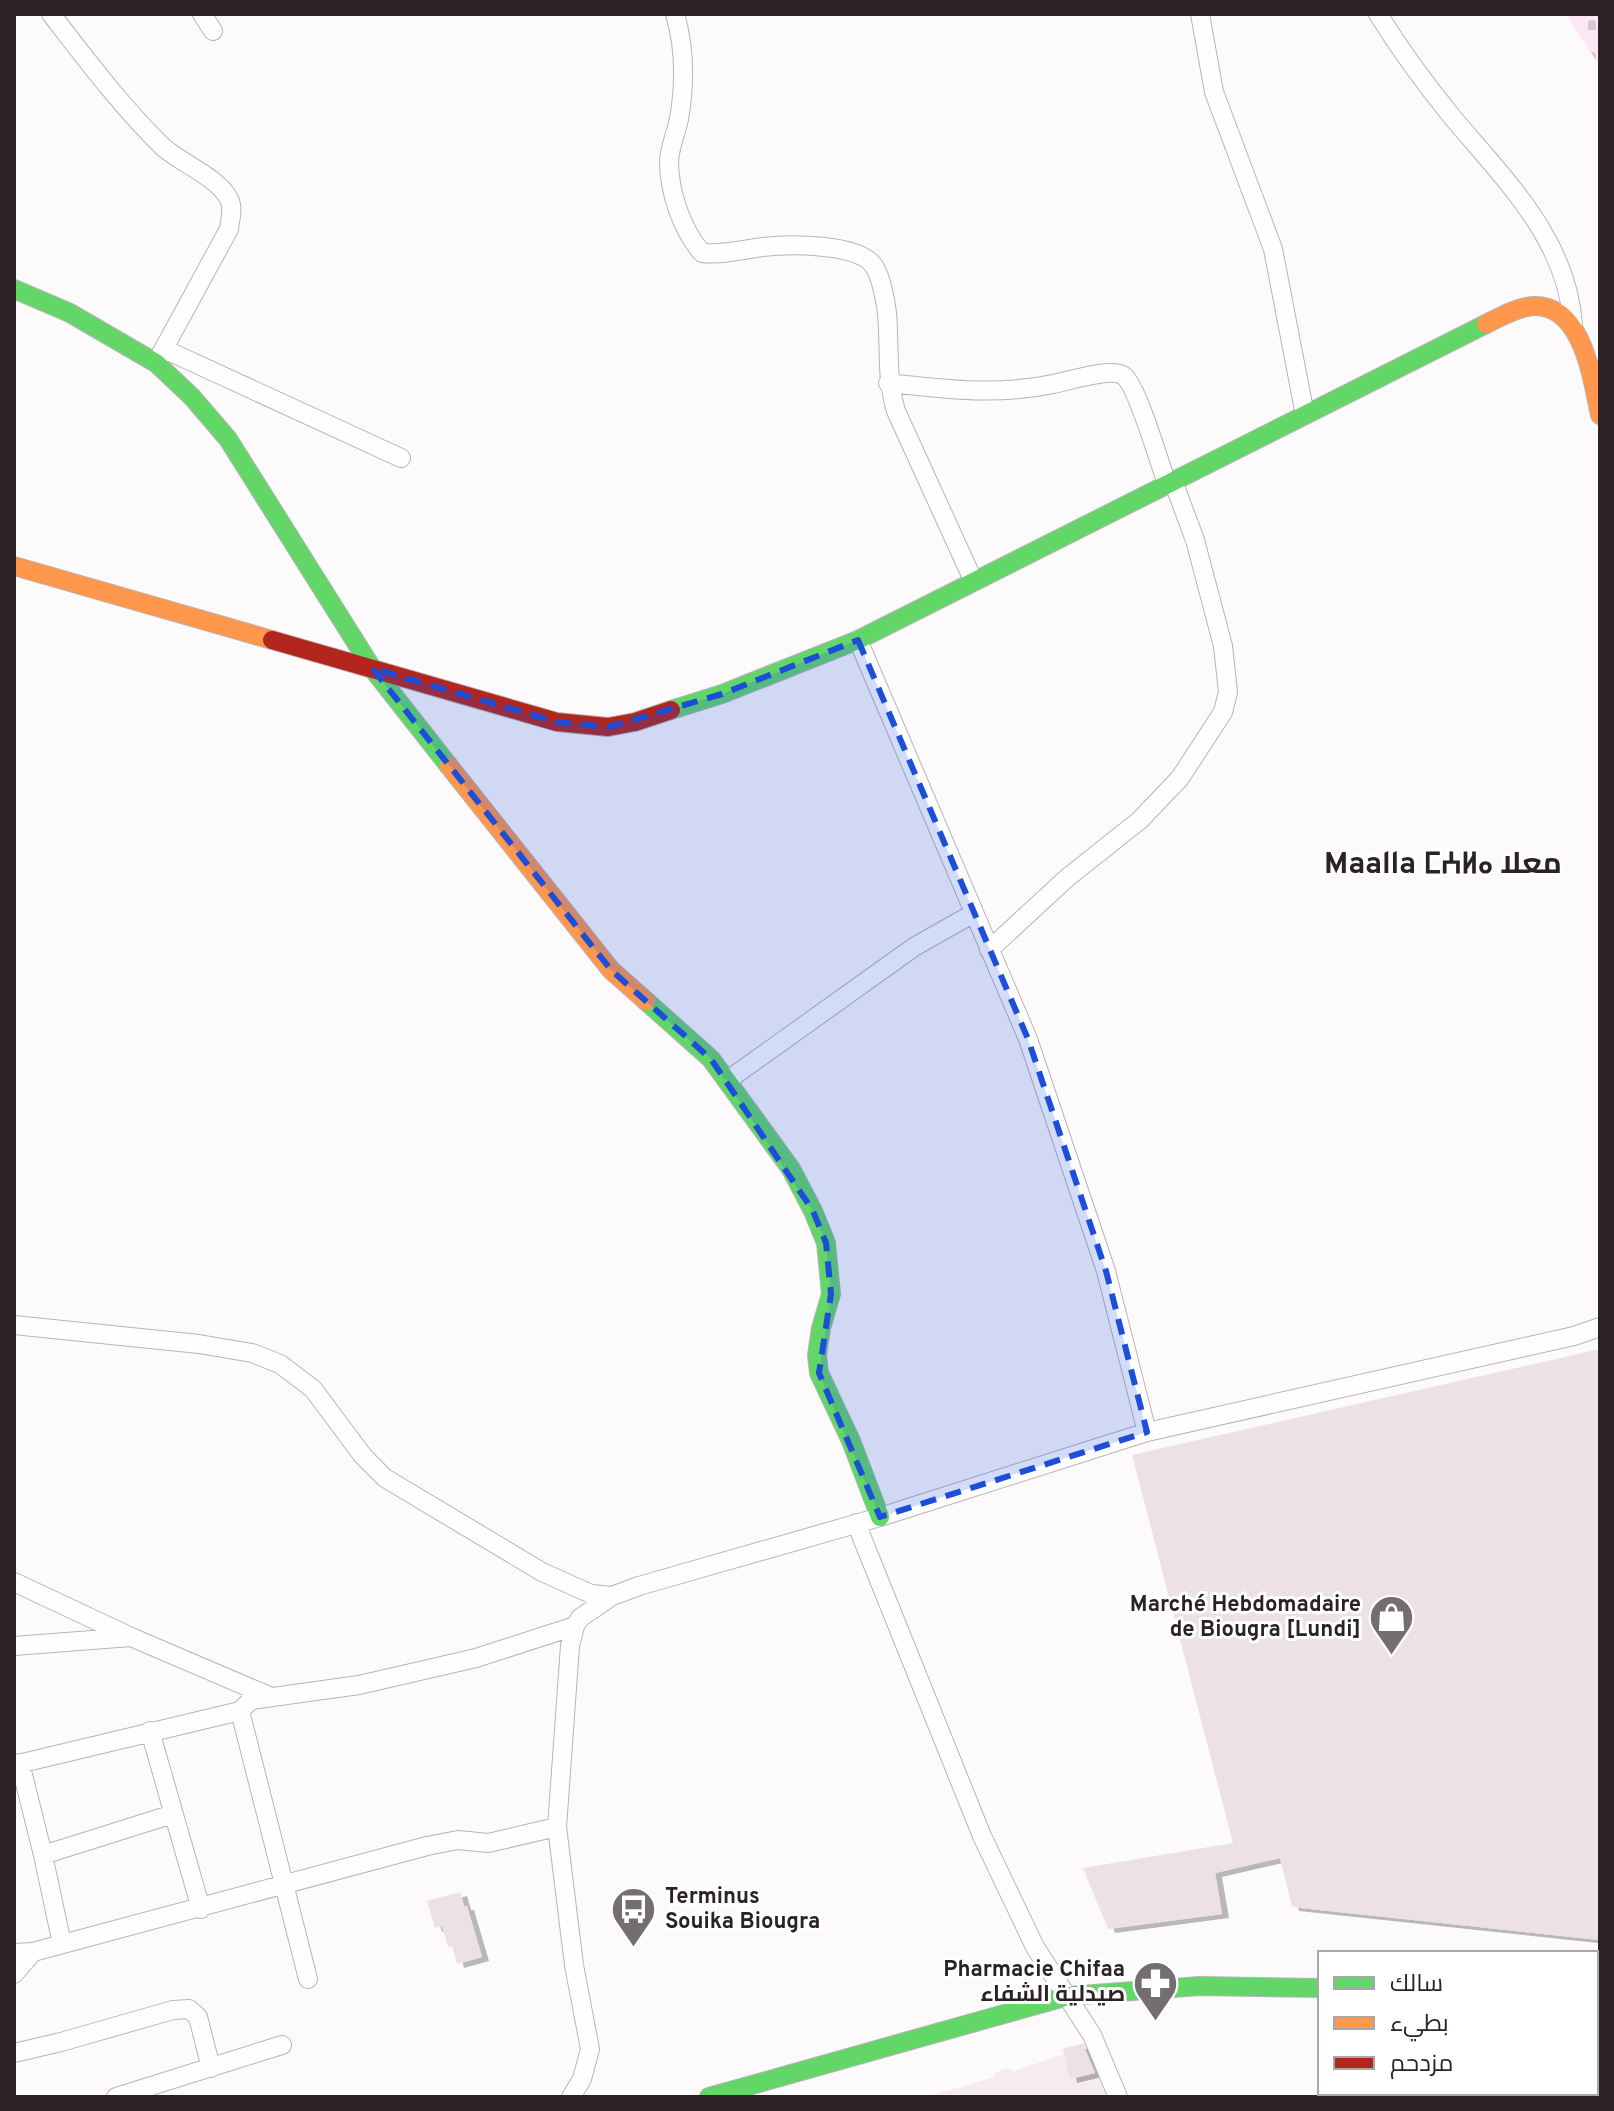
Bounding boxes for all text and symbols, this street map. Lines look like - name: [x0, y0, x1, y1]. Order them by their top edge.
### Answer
- district label: Maalla ⵎⵄⵍⴰ معلا: [1324, 847, 1562, 884]
- place label: Marché Hebdomadaire de Biougra [Lundi]: [1130, 1592, 1361, 1644]
- shop icon: Marché Hebdomadaire de Biougra [Lundi]: [1368, 1594, 1416, 1657]
- place label: Terminus Souika Biougra: [665, 1884, 820, 1936]
- bus stop icon: Terminus Souika Biougra: [610, 1886, 658, 1949]
- legend: [1318, 1951, 1598, 2095]
- place label: Pharmacie Chifaa صيدلية الشفاء: [943, 1957, 1125, 2009]
- pharmacy icon: Pharmacie Chifaa صيدلية الشفاء: [1132, 1959, 1180, 2022]
- text: سالك: [1390, 1970, 1443, 2000]
- text: بطيء: [1390, 2010, 1449, 2042]
- text: مزدحم: [1390, 2050, 1453, 2080]

